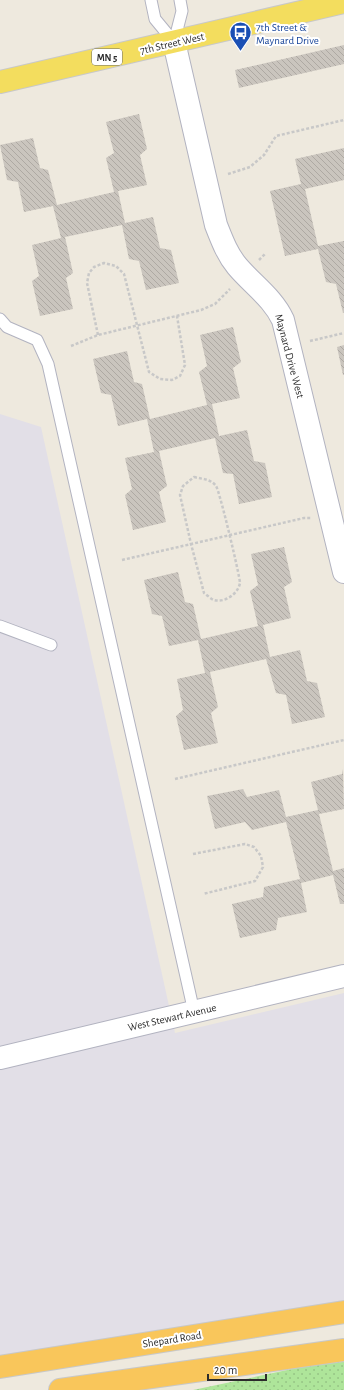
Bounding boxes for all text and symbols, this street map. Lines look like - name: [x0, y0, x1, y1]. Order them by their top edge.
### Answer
- bus stop icon: 7th Street & Maynard Drive: [228, 20, 254, 53]
- place label: 7th Street & Maynard Drive: [256, 22, 319, 46]
- street label: 7th Street West: [139, 31, 206, 56]
- road number: MN 5: [92, 49, 122, 65]
- street label: Maynard Drive West: [273, 313, 306, 400]
- street label: West Stewart Avenue: [127, 1002, 217, 1033]
- street label: Shepard Road: [142, 1329, 203, 1350]
- scale bar: [208, 1356, 266, 1382]
- text: 20 m: [214, 1364, 237, 1376]

